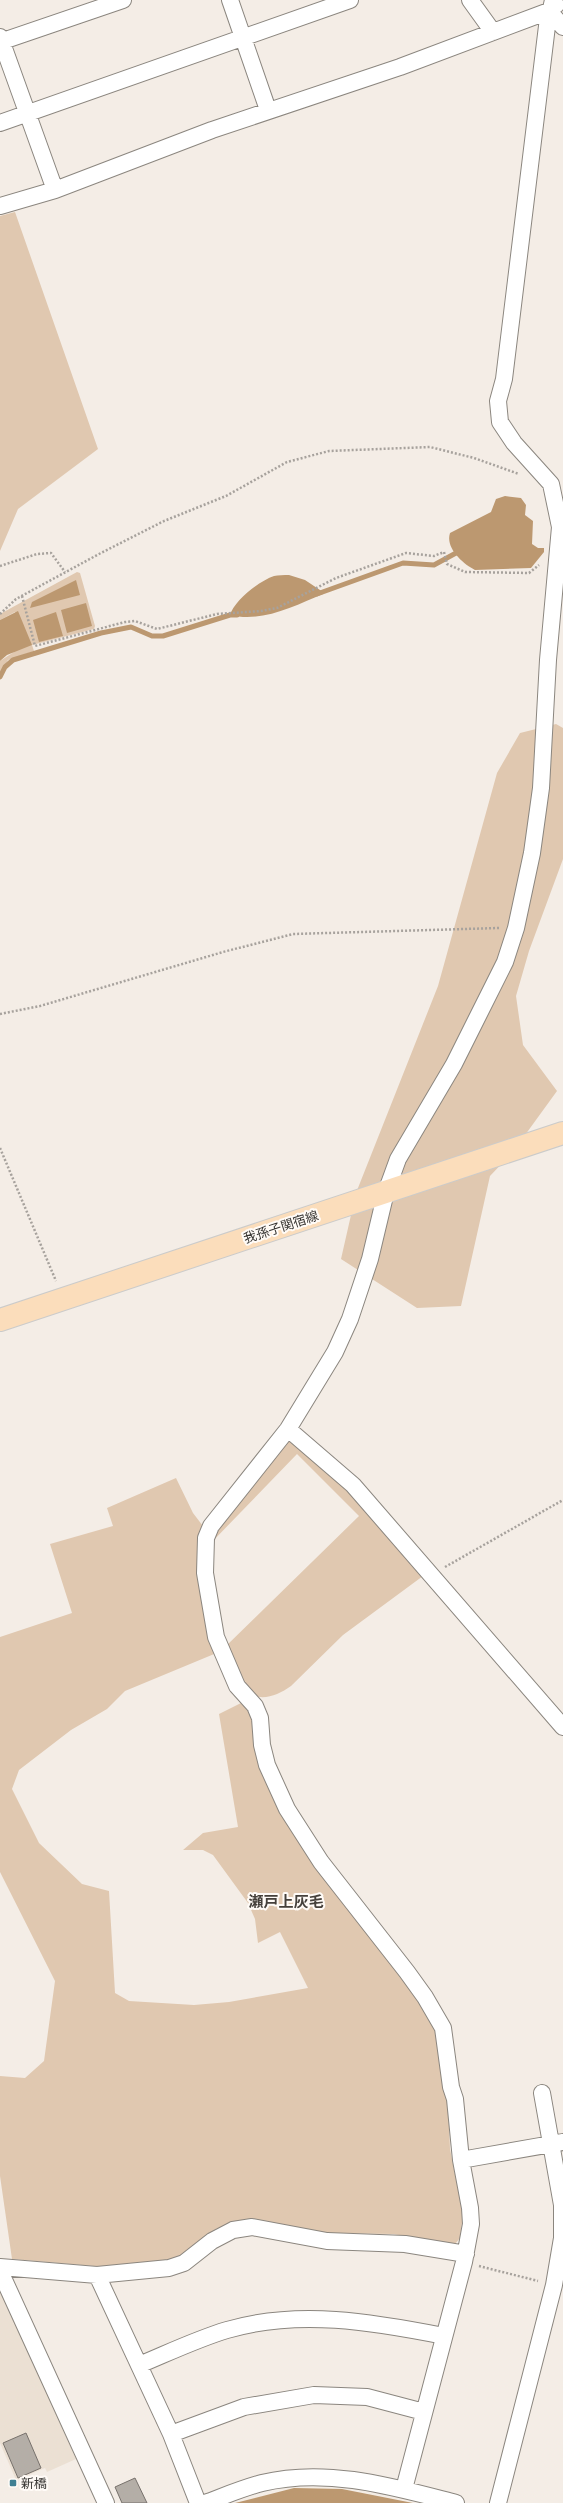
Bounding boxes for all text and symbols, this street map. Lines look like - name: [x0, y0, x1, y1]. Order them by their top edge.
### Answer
- street label: 我孫子関宿線: [242, 1208, 320, 1246]
- district label: 瀬戸上灰毛: [248, 1893, 324, 1911]
- place label: 新橋: [21, 2476, 47, 2491]
- marker: 新橋: [8, 2478, 18, 2488]

